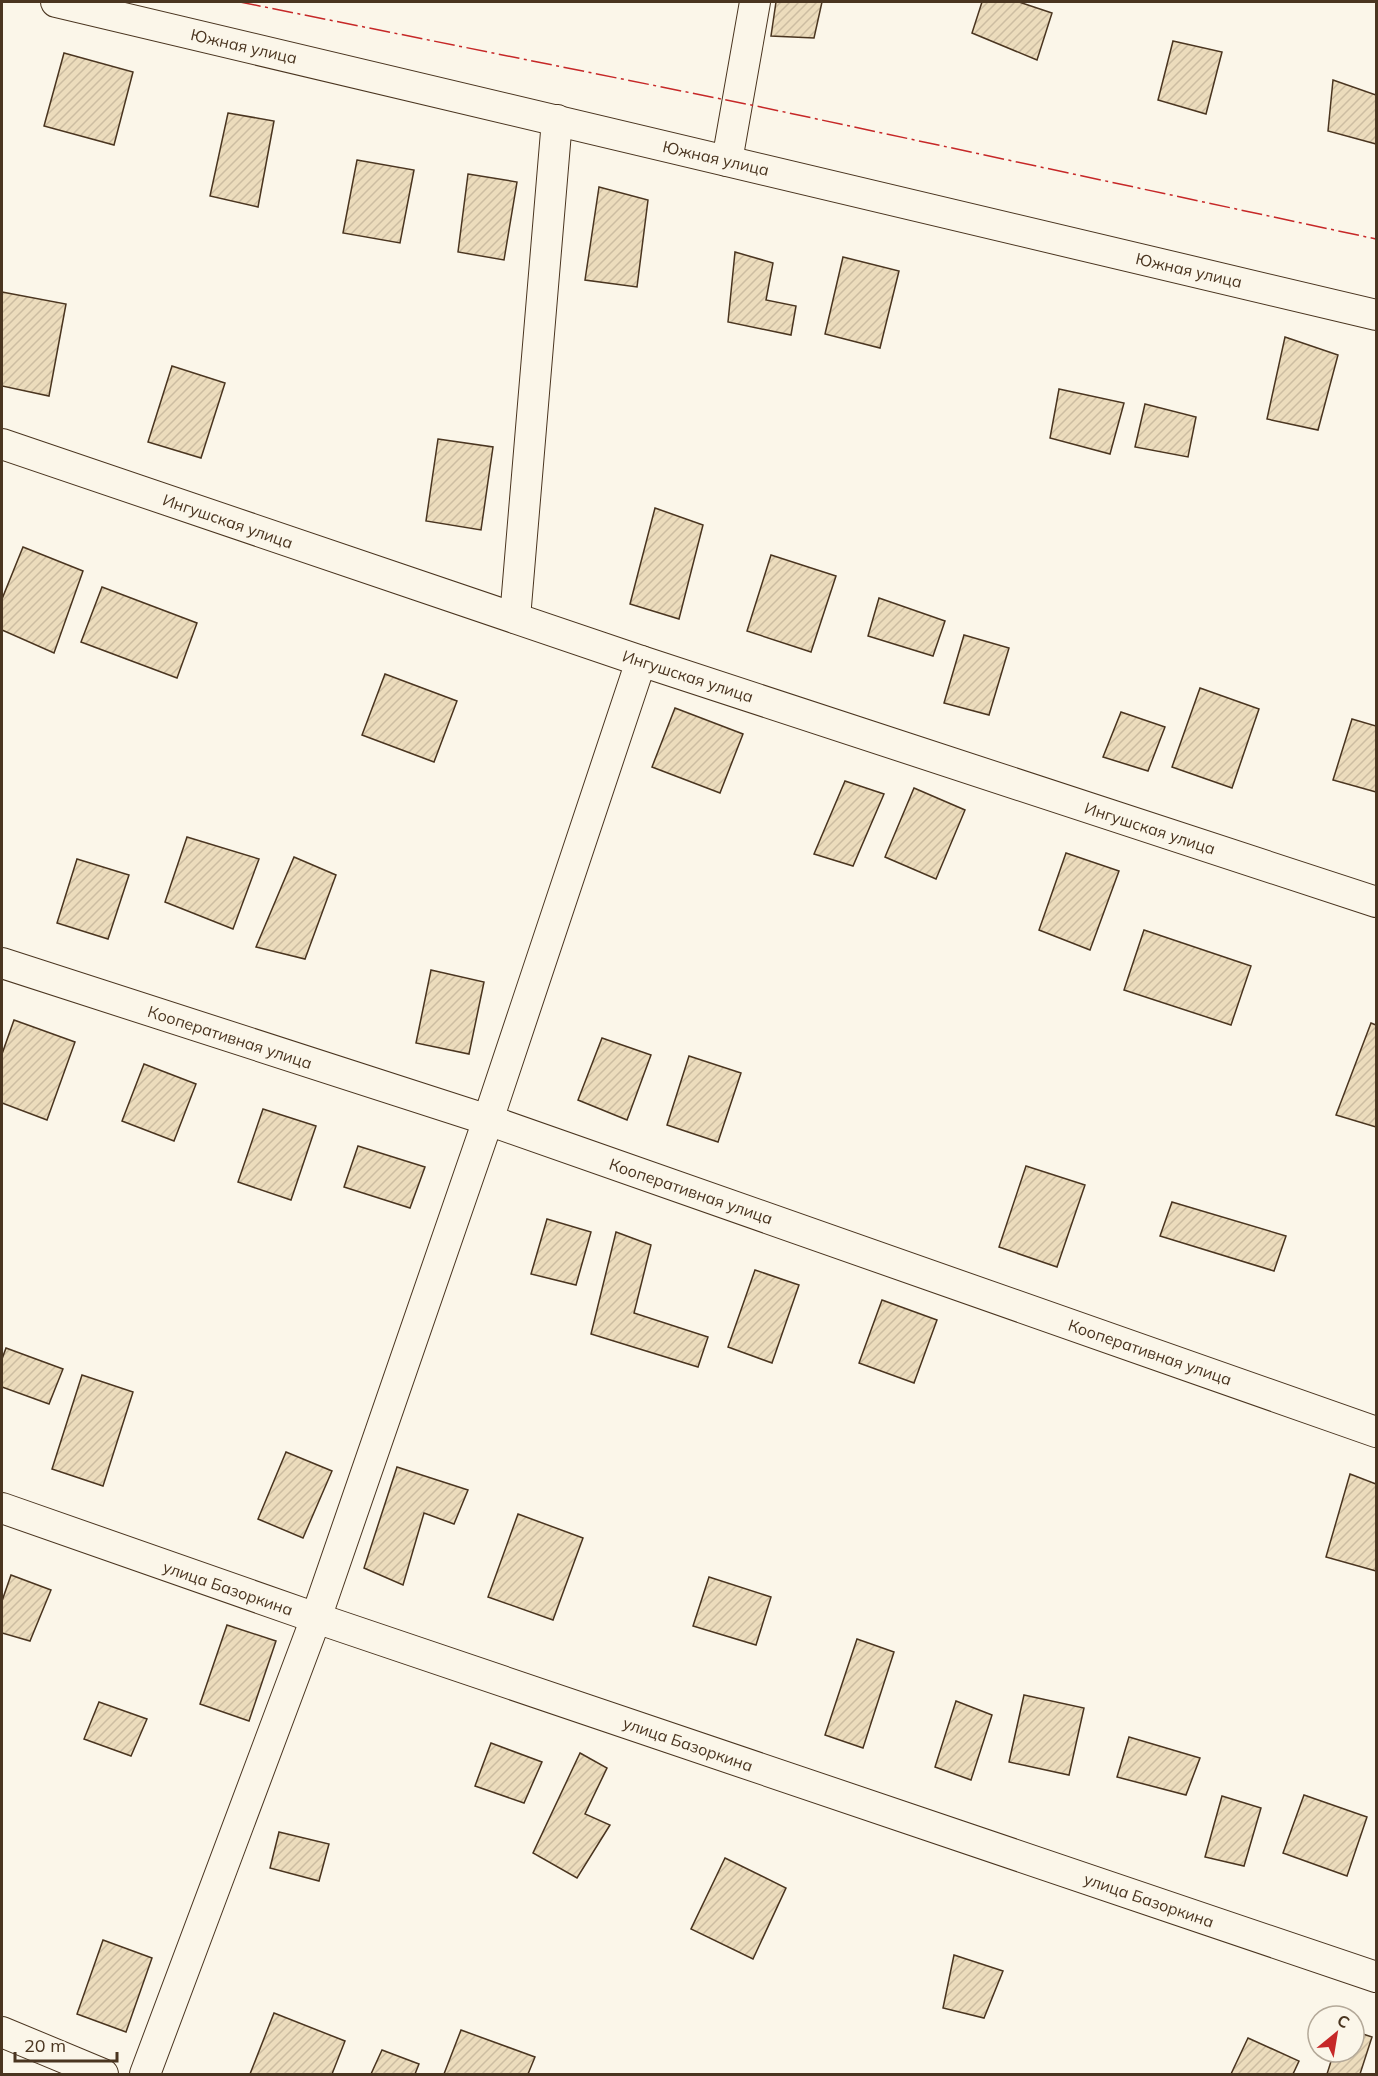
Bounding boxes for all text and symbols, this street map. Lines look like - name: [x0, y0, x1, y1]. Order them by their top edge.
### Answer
- street label: Южная улица: [189, 24, 299, 68]
- street label: Южная улица: [661, 136, 771, 180]
- street label: Южная улица: [1134, 248, 1244, 292]
- street label: Ингушская улица: [160, 489, 296, 553]
- street label: Ингушская улица: [620, 645, 756, 707]
- street label: Ингушская улица: [1082, 797, 1218, 859]
- street label: Кооперативная улица: [145, 1001, 315, 1073]
- street label: Кооперативная улица: [607, 1154, 775, 1228]
- street label: Кооперативная улица: [1066, 1315, 1234, 1389]
- street label: улица Базоркина: [160, 1556, 296, 1620]
- street label: улица Базоркина: [620, 1712, 756, 1776]
- street label: улица Базоркина: [1081, 1868, 1217, 1932]
- north arrow: [1306, 2004, 1366, 2064]
- text: С: [1334, 2010, 1353, 2032]
- scale bar: [15, 2025, 117, 2063]
- text: 20 m: [24, 2034, 66, 2057]

